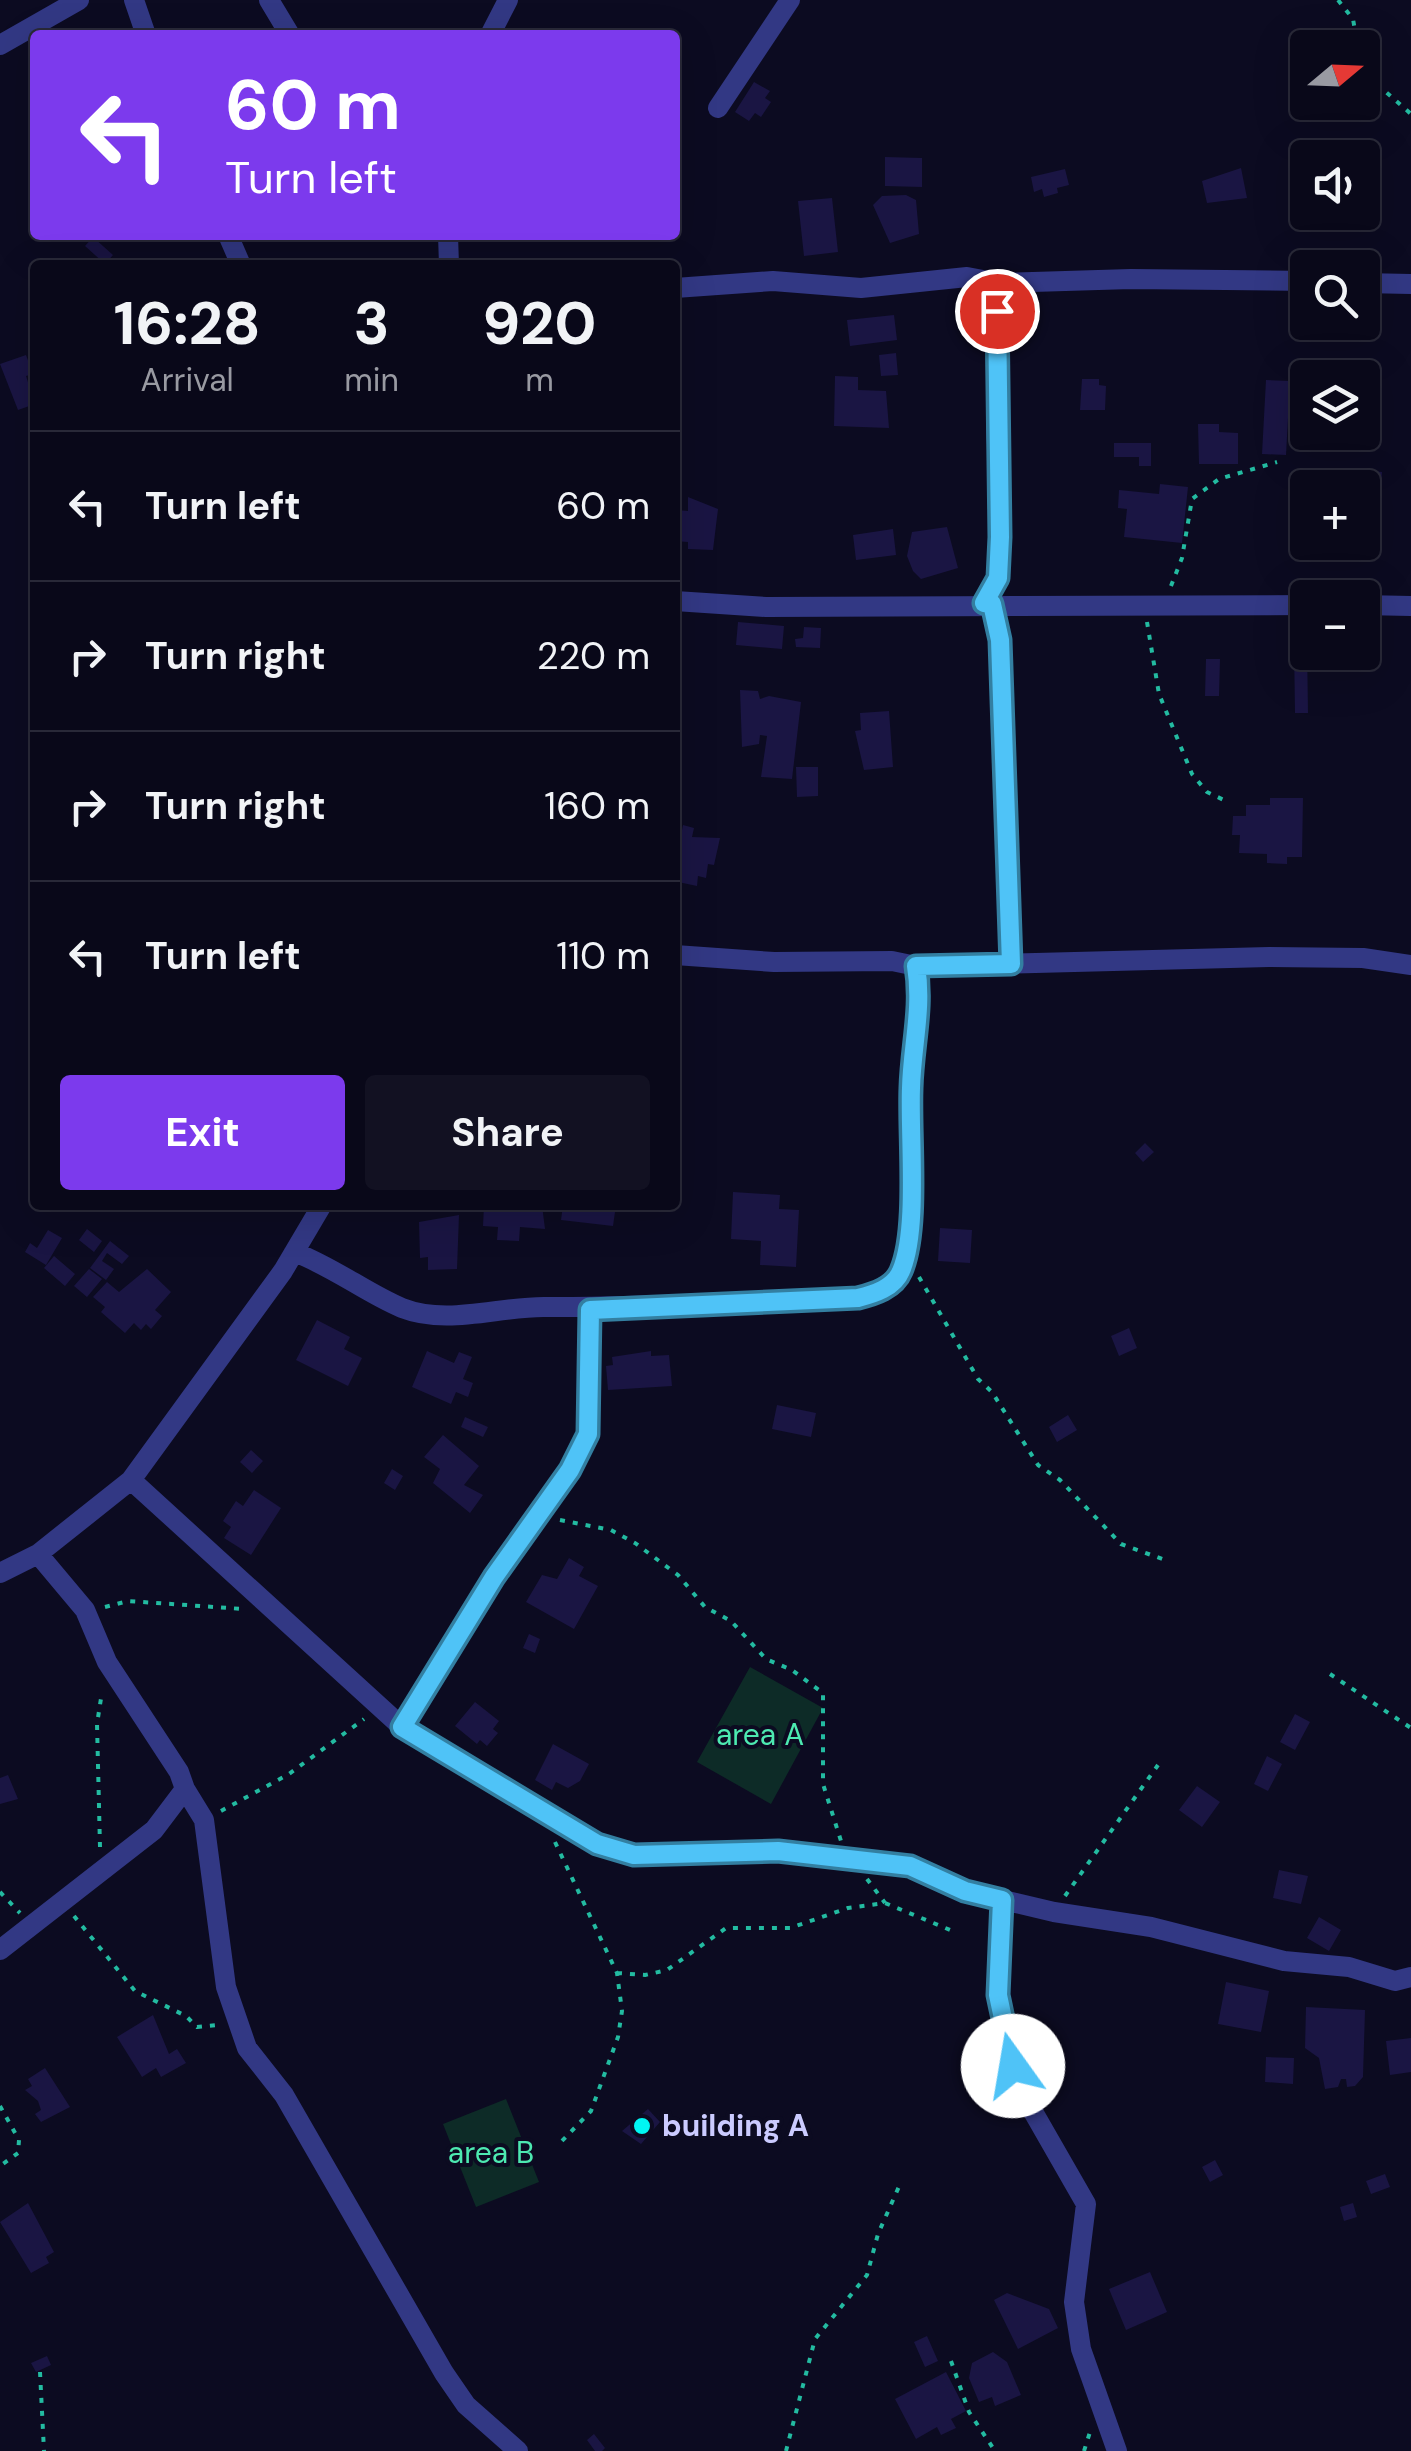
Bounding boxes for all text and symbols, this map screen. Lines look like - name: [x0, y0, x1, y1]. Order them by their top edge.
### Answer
- north arrow: [1290, 30, 1380, 120]
- map controls: [1290, 30, 1380, 670]
- text: 60 m: [225, 60, 401, 151]
- icon: left: [60, 70, 190, 200]
- button: sound: [1290, 140, 1380, 230]
- text: Turn left: [225, 148, 397, 207]
- button: search: [1290, 250, 1380, 340]
- pin: [955, 269, 1040, 354]
- text: 16:28: [113, 284, 261, 363]
- text: 3: [353, 284, 390, 363]
- text: 920: [482, 284, 597, 363]
- icon: arrive: [970, 284, 1025, 339]
- text: Arrival: [141, 359, 234, 401]
- text: min: [344, 359, 399, 401]
- text: m: [525, 359, 554, 401]
- button: layers: [1290, 360, 1380, 450]
- button: +: [1290, 470, 1380, 560]
- icon: left: [60, 479, 115, 534]
- text: Turn left: [145, 481, 301, 531]
- text: 60 m: [556, 481, 650, 531]
- button: −: [1290, 580, 1380, 670]
- icon: right: [60, 629, 115, 684]
- text: Turn right: [145, 631, 326, 681]
- text: 220 m: [537, 631, 650, 681]
- icon: right: [60, 779, 115, 834]
- text: Turn right: [145, 781, 326, 831]
- text: 160 m: [544, 781, 650, 831]
- icon: left: [60, 929, 115, 984]
- text: Turn left: [145, 931, 301, 981]
- text: 110 m: [556, 931, 650, 981]
- button: Exit: [60, 1075, 345, 1190]
- button: Share: [365, 1075, 650, 1190]
- park label: area A: [716, 1715, 804, 1754]
- position arrow: [961, 2014, 1065, 2118]
- place label: building A: [662, 2106, 809, 2145]
- marker: building A: [631, 2115, 653, 2137]
- park label: area B: [448, 2133, 534, 2172]

